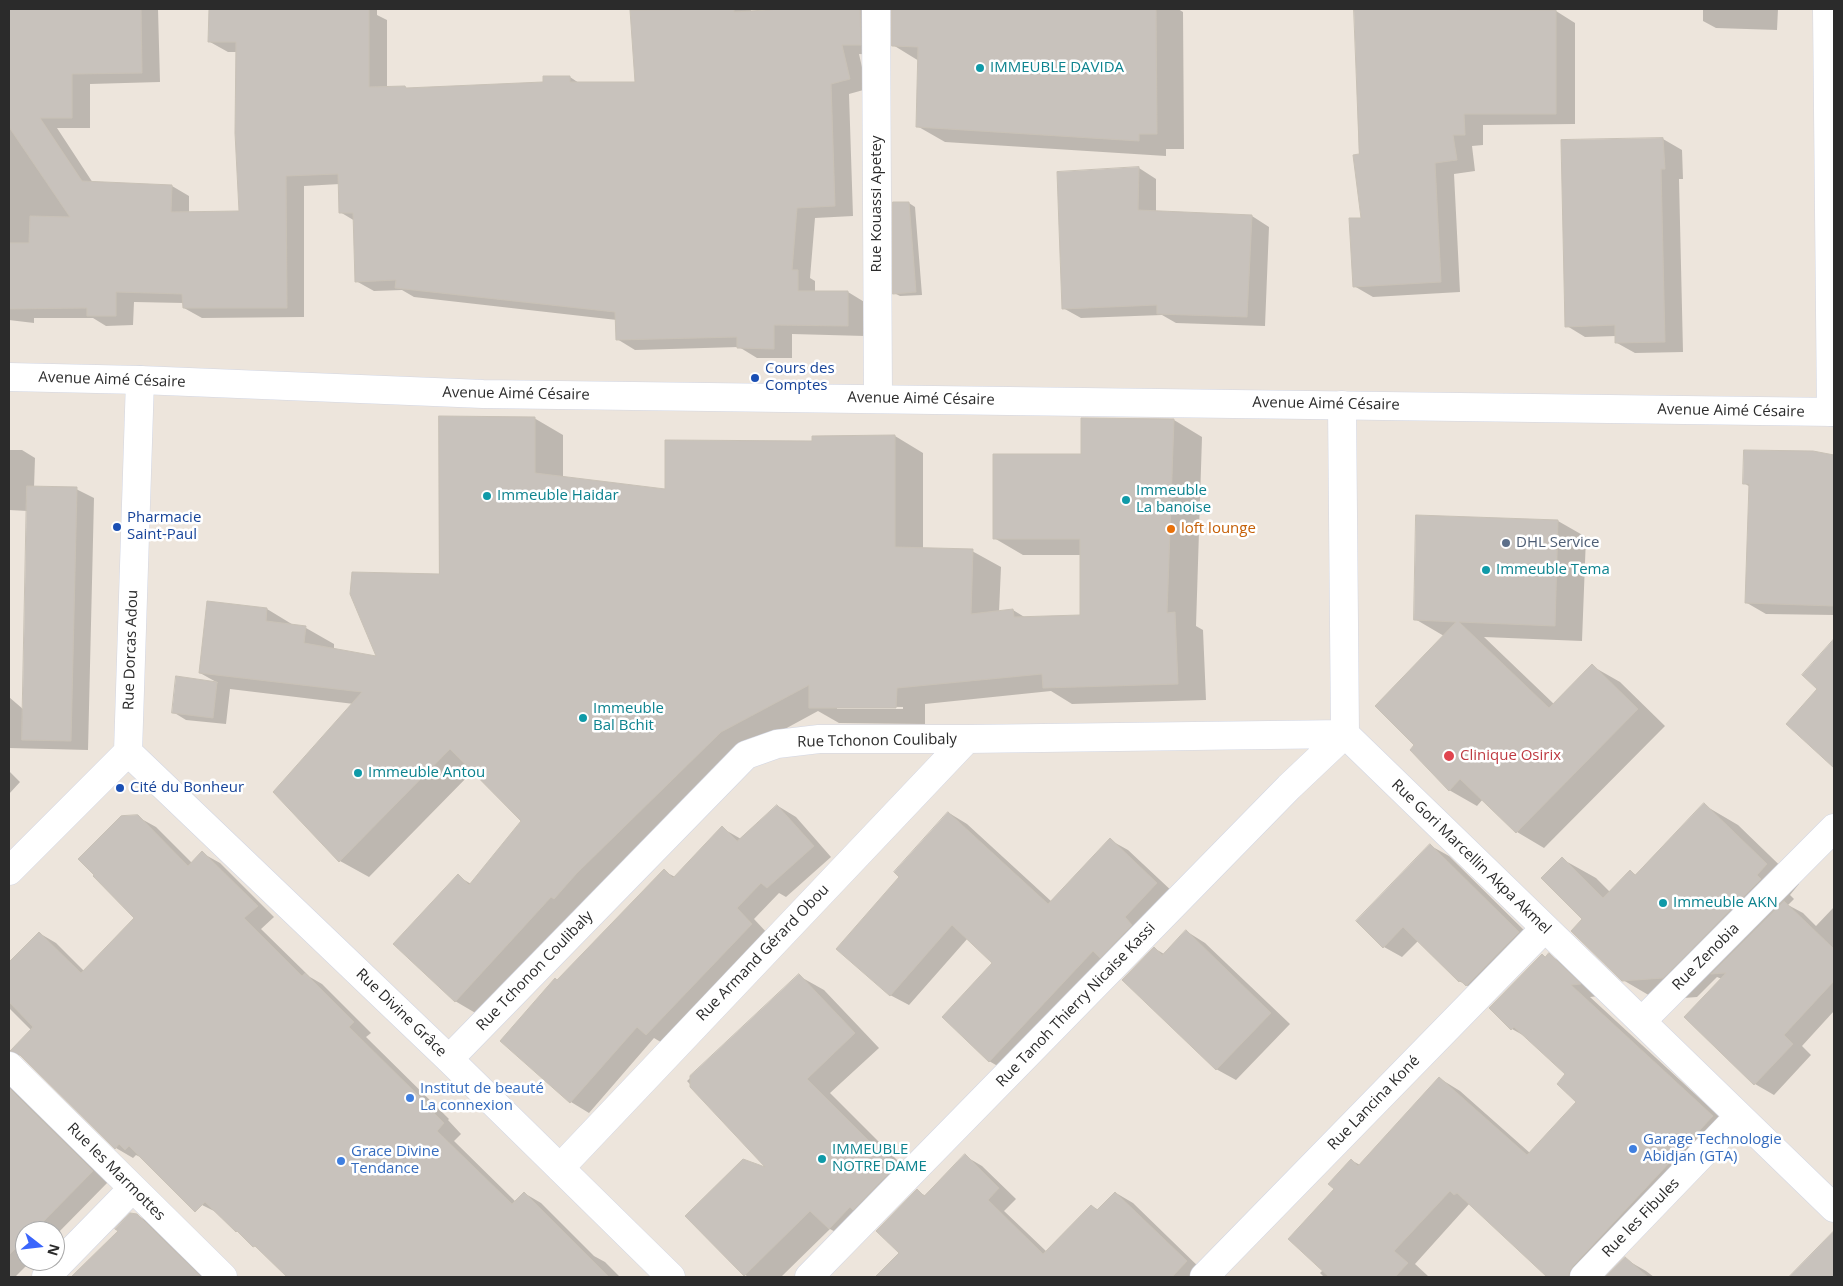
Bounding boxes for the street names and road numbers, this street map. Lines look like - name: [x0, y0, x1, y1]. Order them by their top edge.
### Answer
- street label: Rue Kouassi Apetey: [868, 136, 886, 272]
- street label: Avenue Aimé Césaire: [38, 368, 186, 392]
- street label: Avenue Aimé Césaire: [442, 384, 590, 404]
- street label: Avenue Aimé Césaire: [847, 389, 995, 409]
- street label: Avenue Aimé Césaire: [1252, 394, 1400, 414]
- street label: Avenue Aimé Césaire: [1657, 401, 1805, 421]
- street label: Rue Dorcas Adou: [120, 590, 142, 710]
- street label: Rue Tchonon Coulibaly: [797, 731, 957, 751]
- street label: Rue Gori Marcellin Akpa Akmel: [1387, 776, 1555, 938]
- street label: Rue Armand Gérard Obou: [693, 881, 833, 1025]
- street label: Rue Tchonon Coulibaly: [473, 907, 597, 1035]
- street label: Rue Tanoh Thierry Nicaise Kassi: [993, 919, 1159, 1091]
- street label: Rue Zenobia: [1669, 920, 1743, 994]
- street label: Rue Divine Grâce: [352, 965, 450, 1061]
- street label: Rue Lancina Koné: [1324, 1052, 1424, 1154]
- street label: Rue les Marmottes: [63, 1119, 169, 1225]
- street label: Rue les Fibules: [1599, 1175, 1683, 1261]

